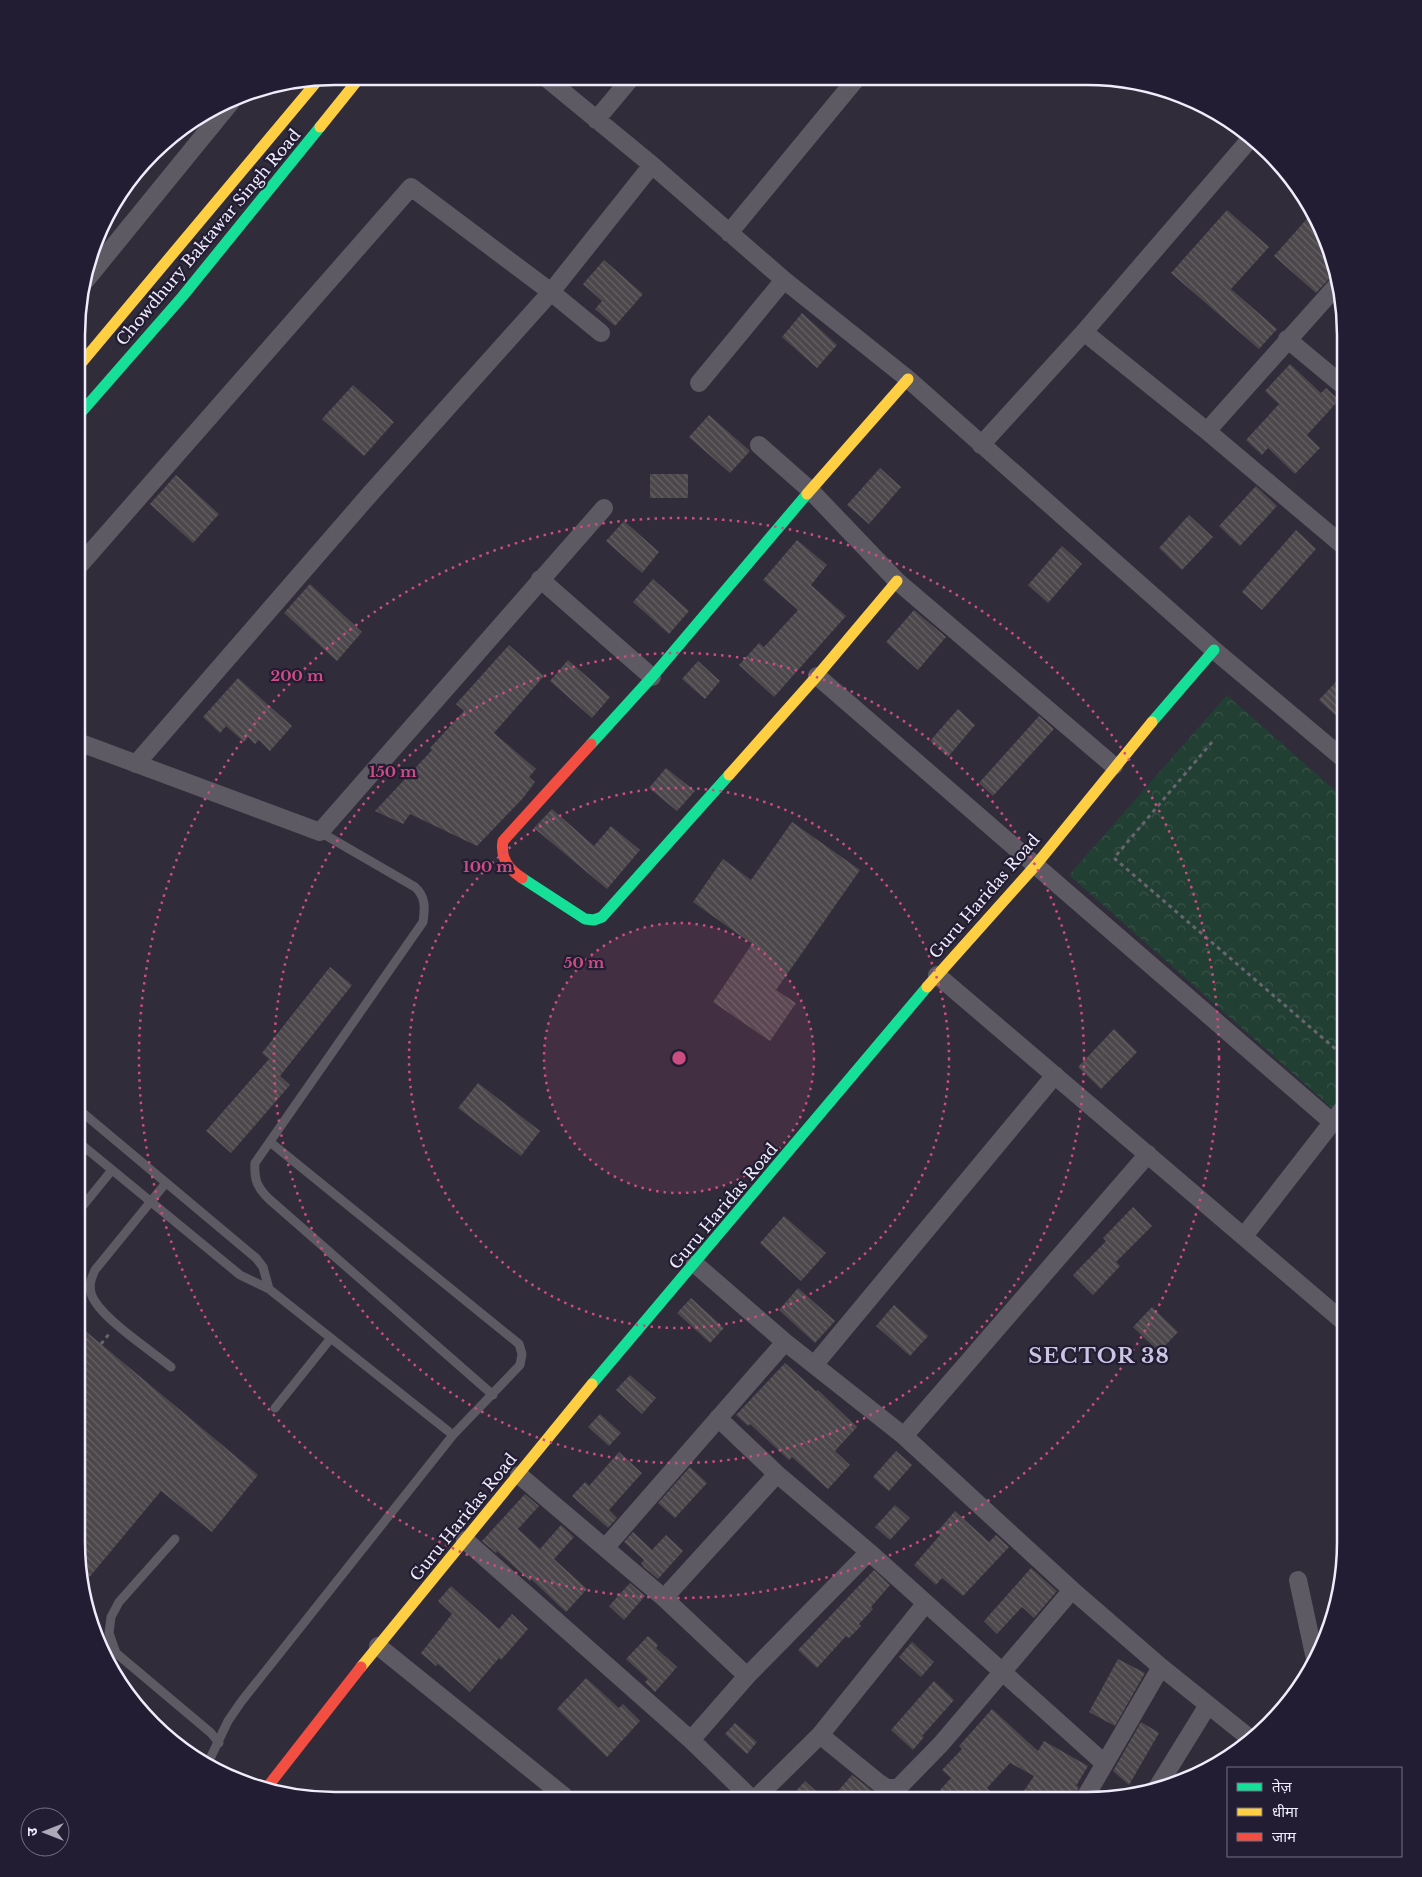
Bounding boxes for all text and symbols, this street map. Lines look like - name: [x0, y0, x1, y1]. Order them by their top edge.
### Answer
- street label: Chowdhury Baktawar Singh Road: [112, 125, 305, 349]
- text: 200 m: [271, 666, 324, 685]
- text: 150 m: [369, 762, 417, 781]
- street label: Guru Haridas Road: [924, 830, 1044, 962]
- text: 100 m: [463, 857, 513, 876]
- text: 50 m: [564, 953, 605, 972]
- centre of rings: [670, 1049, 688, 1067]
- street label: Guru Haridas Road: [664, 1139, 782, 1273]
- district label: SECTOR 38: [1028, 1343, 1170, 1369]
- street label: Guru Haridas Road: [405, 1449, 521, 1585]
- legend: [1227, 1767, 1402, 1857]
- text: तेज़: [1272, 1777, 1293, 1796]
- text: धीमा: [1272, 1802, 1299, 1821]
- north arrow: [20, 1807, 70, 1857]
- text: उ: [23, 1827, 41, 1836]
- text: जाम: [1272, 1827, 1297, 1846]

